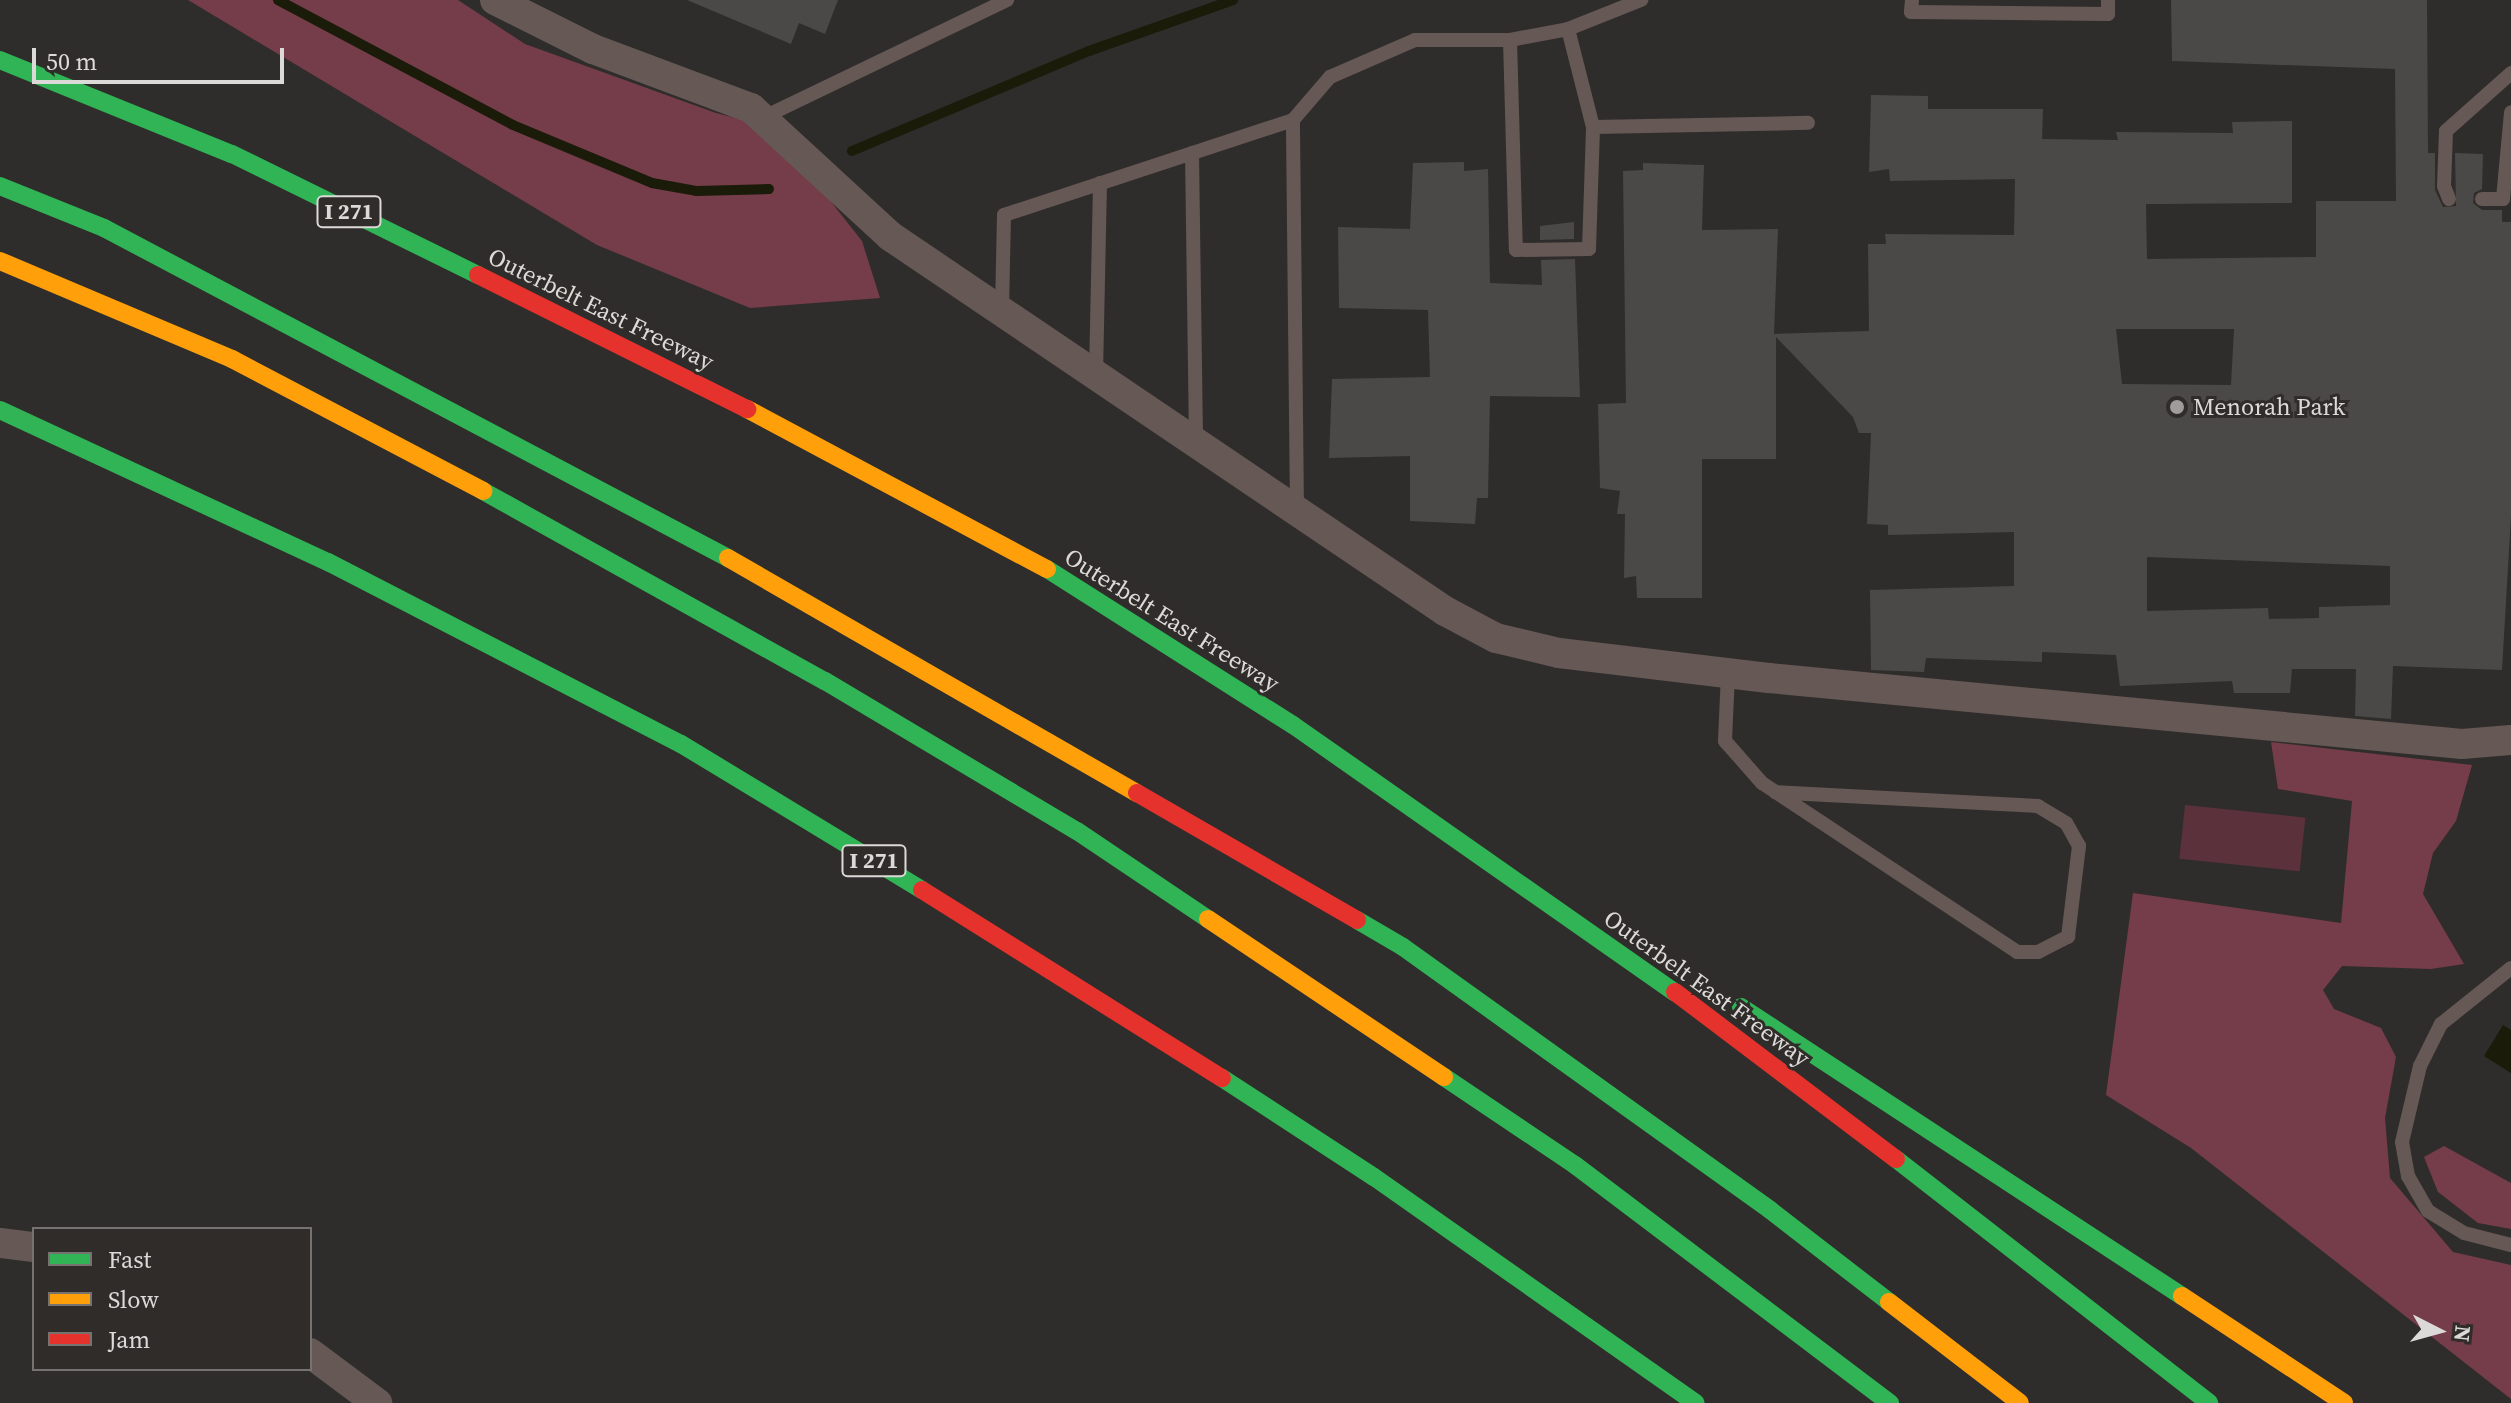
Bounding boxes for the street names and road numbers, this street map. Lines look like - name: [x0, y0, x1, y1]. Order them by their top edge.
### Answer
- road number: I 271: [315, 194, 383, 230]
- street label: Outerbelt East Freeway: [483, 242, 719, 376]
- street label: Outerbelt East Freeway: [1059, 542, 1285, 698]
- road number: I 271: [840, 843, 908, 879]
- street label: Outerbelt East Freeway: [1598, 904, 1816, 1072]

